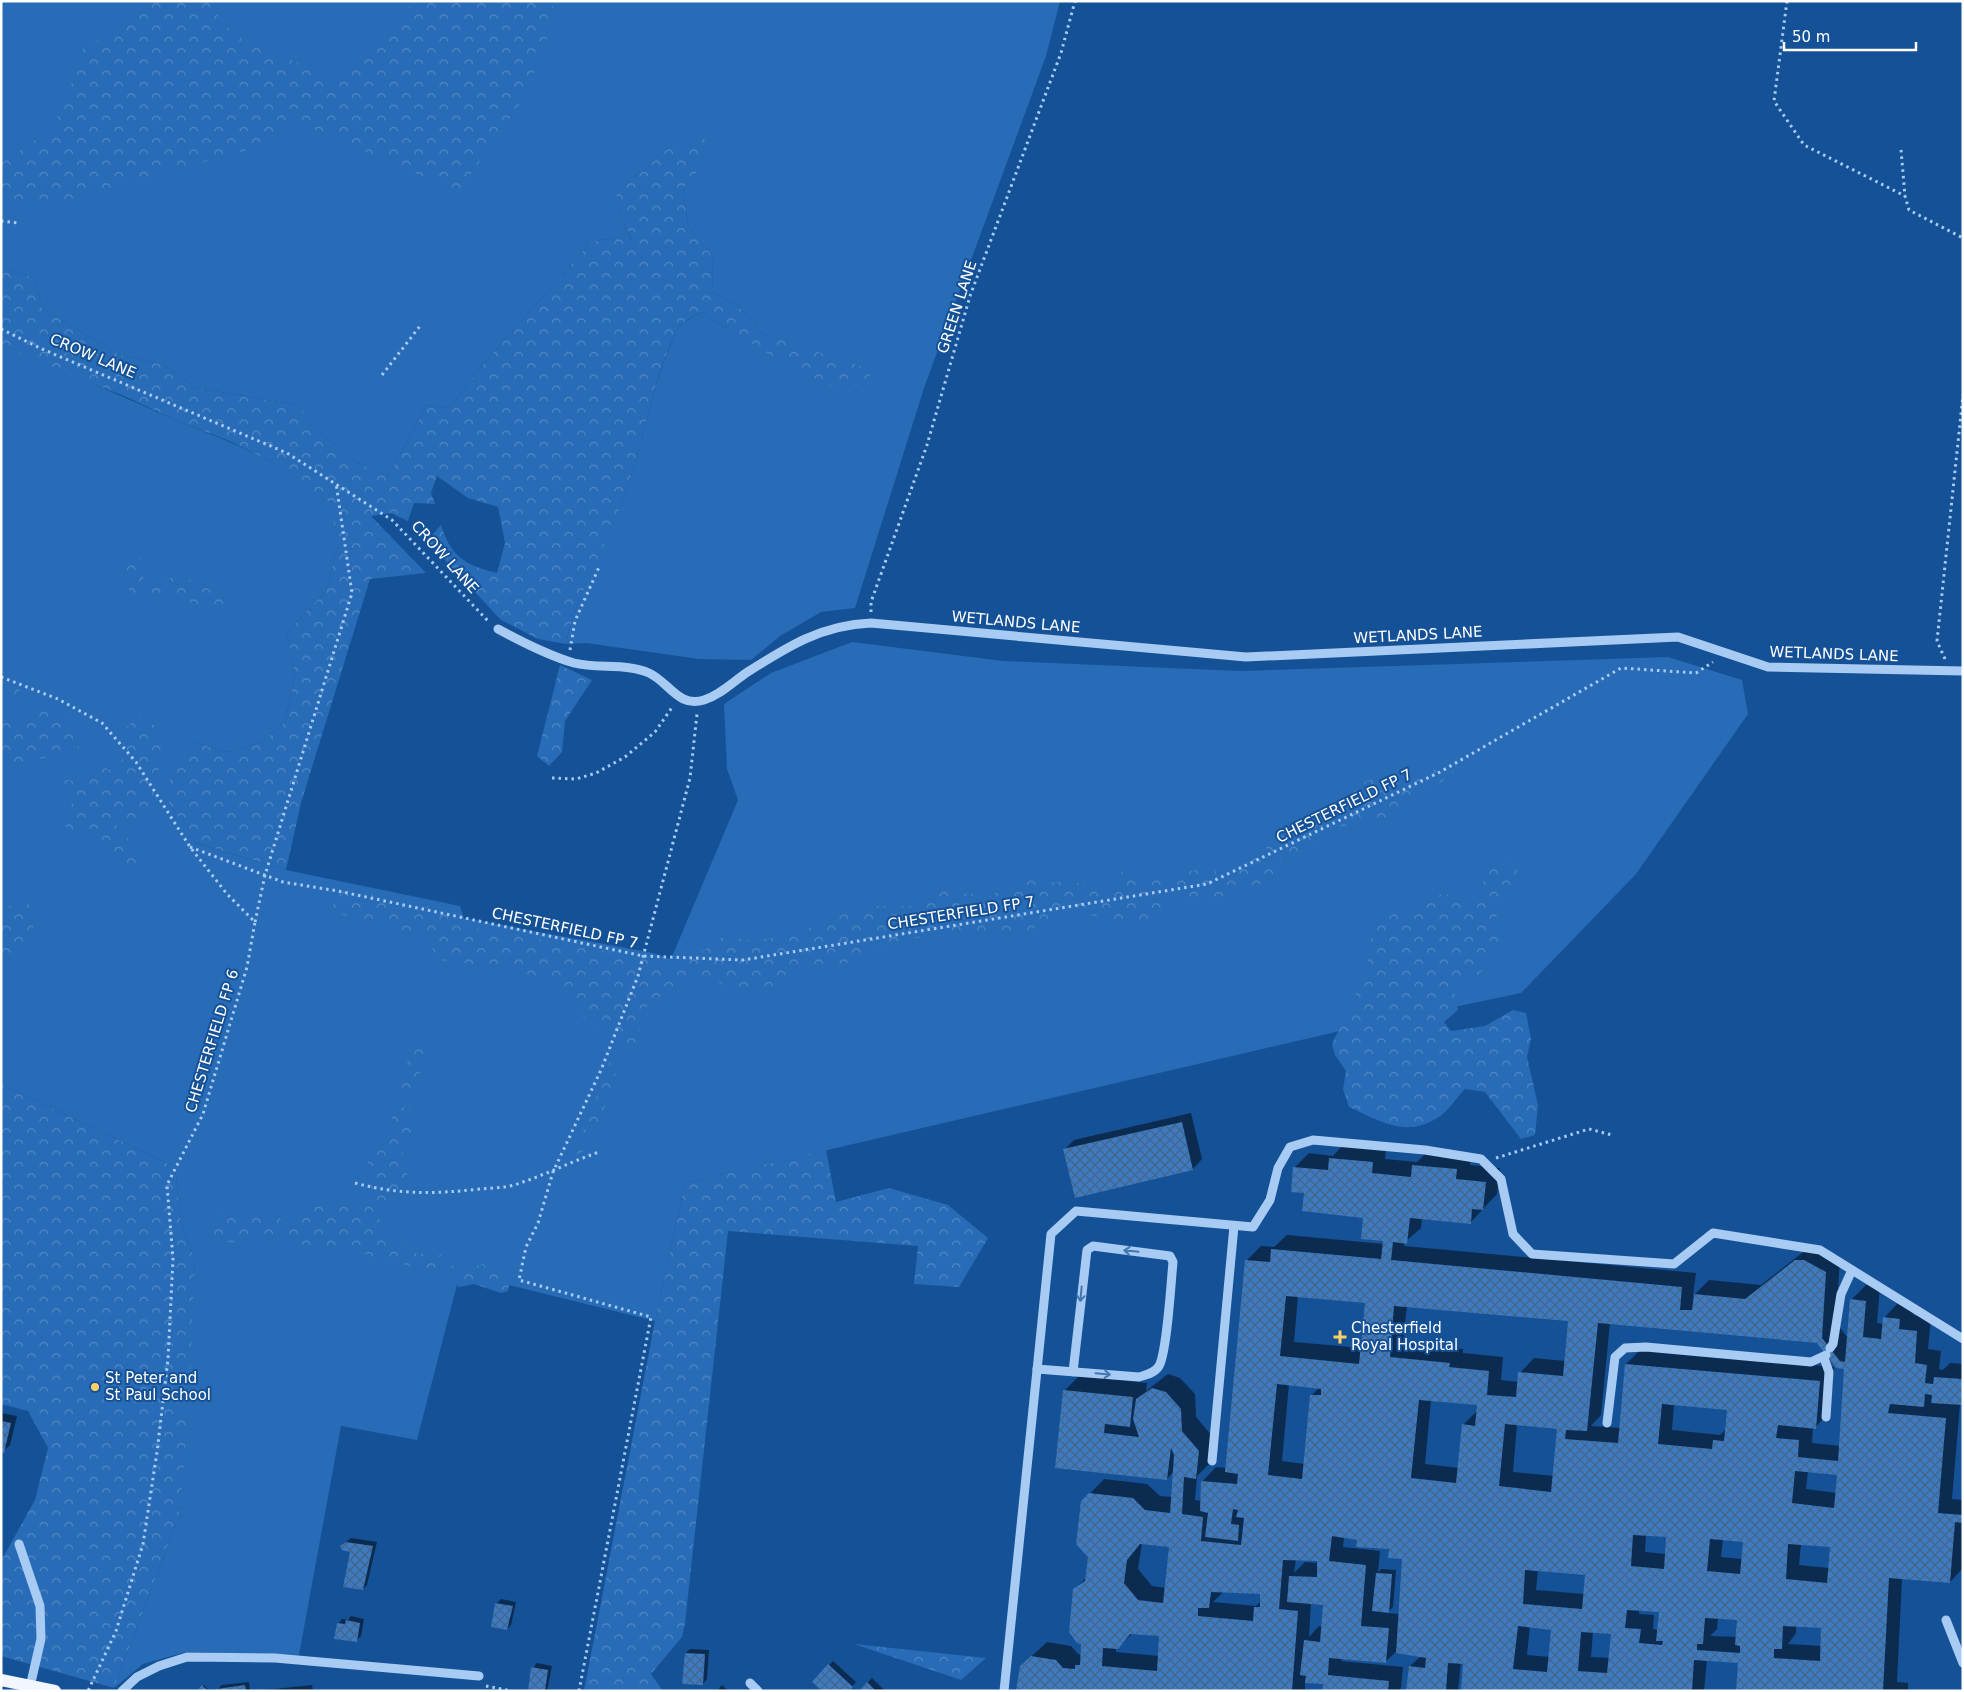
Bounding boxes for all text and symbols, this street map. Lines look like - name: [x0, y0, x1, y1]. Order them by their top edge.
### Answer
- scale bar: [1784, 20, 1916, 52]
- text: 50 m: [1792, 28, 1830, 46]
- street label: GREEN LANE: [934, 258, 980, 356]
- street label: CROW LANE: [47, 330, 139, 382]
- street label: CROW LANE: [408, 517, 482, 597]
- street label: WETLANDS LANE: [951, 607, 1081, 637]
- street label: WETLANDS LANE: [1353, 623, 1483, 647]
- street label: WETLANDS LANE: [1769, 643, 1899, 665]
- street label: CHESTERFIELD FP 7: [1273, 765, 1415, 847]
- street label: CHESTERFIELD FP 7: [886, 892, 1036, 934]
- street label: CHESTERFIELD FP 7: [490, 904, 640, 952]
- street label: CHESTERFIELD FP 6: [182, 967, 242, 1115]
- one-way arrow: [1123, 1246, 1139, 1256]
- one-way arrow: [1076, 1286, 1086, 1302]
- place label: Chesterfield Royal Hospital: [1351, 1319, 1458, 1354]
- marker: Chesterfield Royal Hospital: [1333, 1330, 1347, 1344]
- place label: St Peter and St Paul School: [105, 1369, 211, 1404]
- one-way arrow: [1095, 1369, 1111, 1379]
- marker: St Peter and St Paul School: [89, 1381, 101, 1393]

